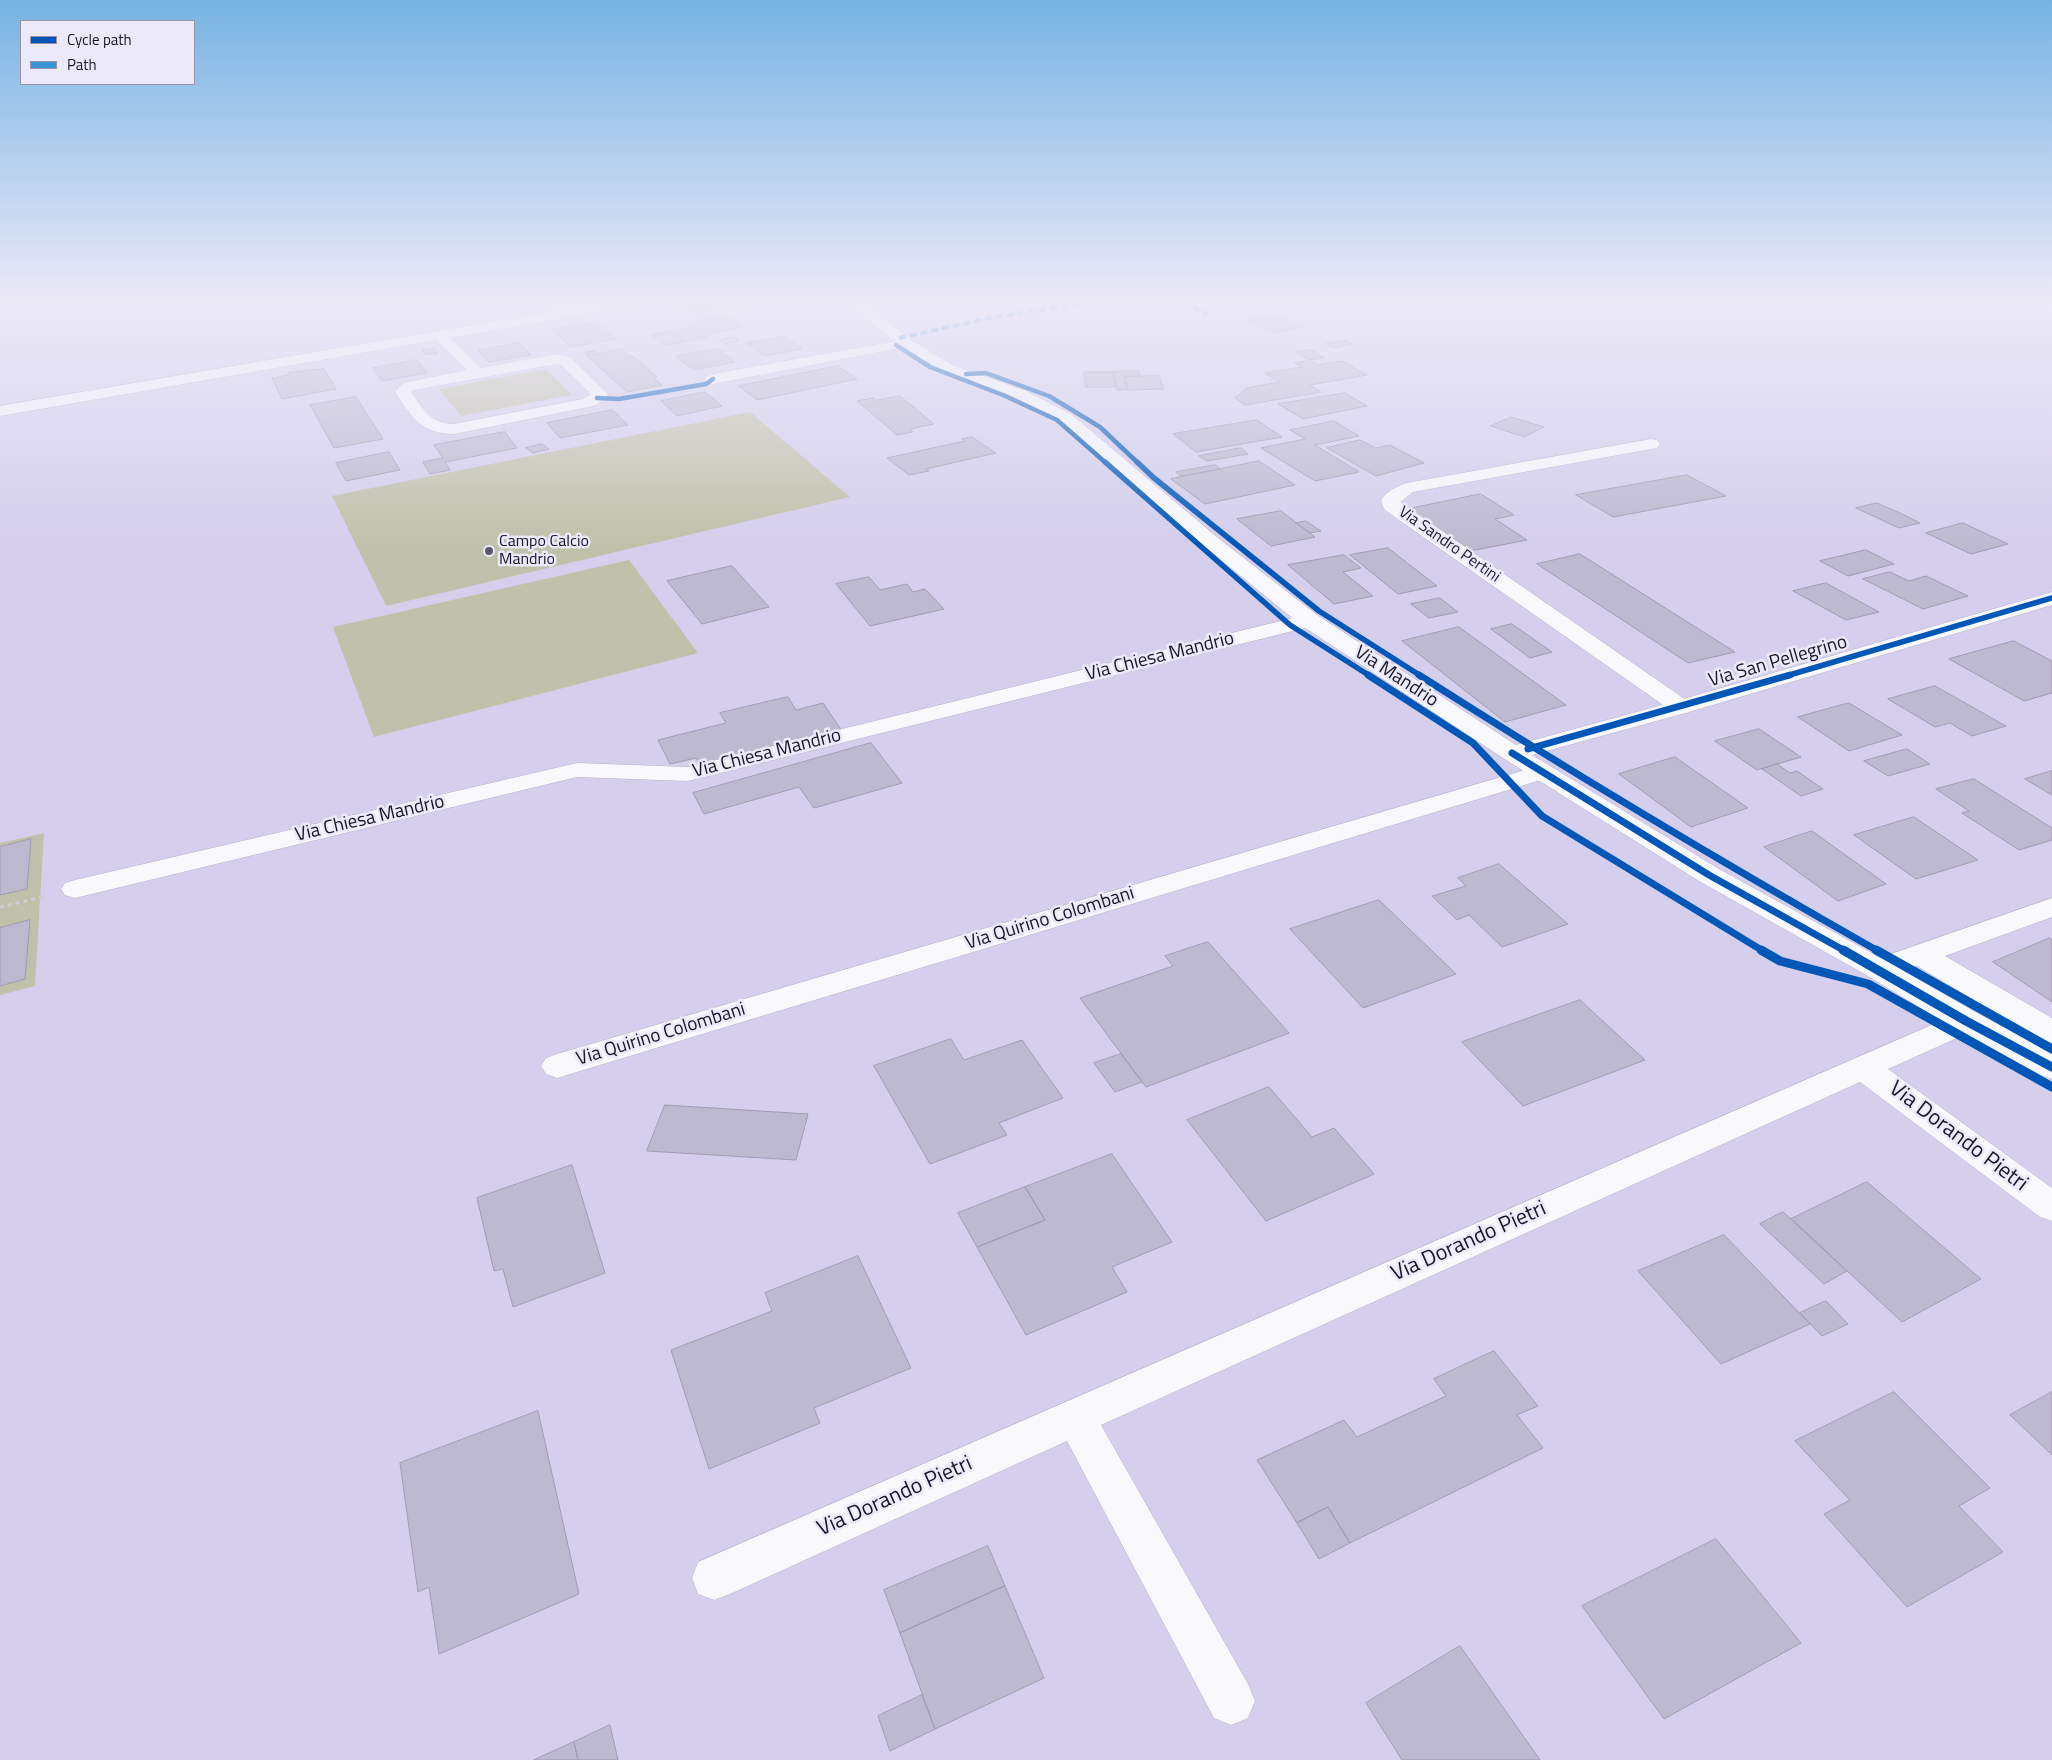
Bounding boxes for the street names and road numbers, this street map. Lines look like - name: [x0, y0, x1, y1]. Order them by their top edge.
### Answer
- street label: Via Sandro Pertini: [1394, 503, 1504, 587]
- street label: Via Chiesa Mandrio: [1083, 628, 1237, 686]
- street label: Via San Pellegrino: [1706, 631, 1850, 693]
- street label: Via Mandrio: [1350, 641, 1442, 713]
- street label: Via Chiesa Mandrio: [690, 725, 844, 783]
- street label: Via Chiesa Mandrio: [293, 791, 447, 847]
- street label: Via Quirino Colombani: [963, 882, 1137, 956]
- street label: Via Quirino Colombani: [574, 998, 748, 1072]
- street label: Via Dorando Pietri: [1883, 1076, 2033, 1198]
- street label: Via Dorando Pietri: [1387, 1196, 1551, 1288]
- street label: Via Dorando Pietri: [813, 1451, 977, 1543]

